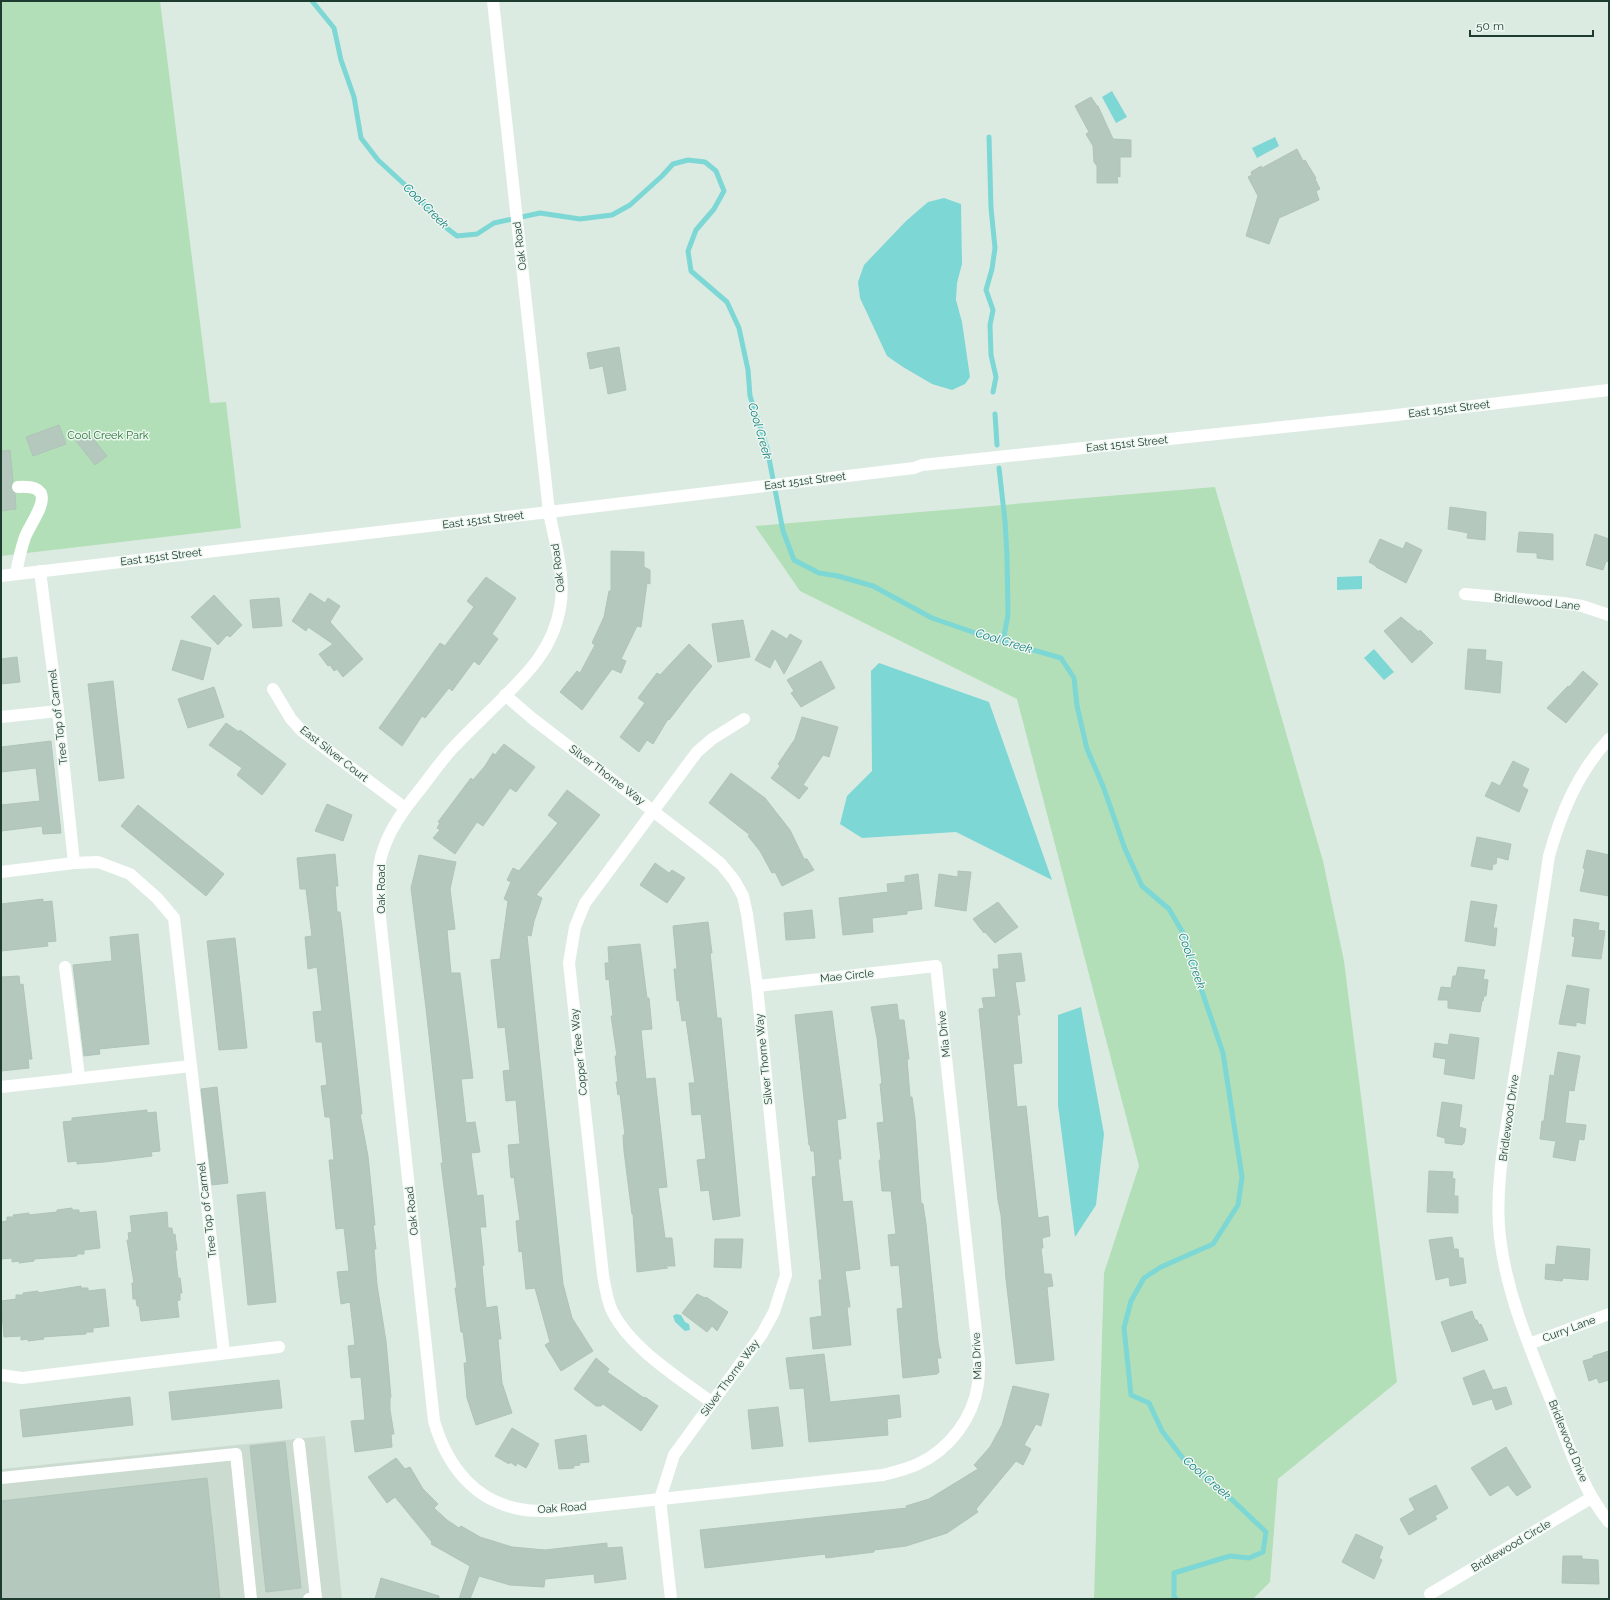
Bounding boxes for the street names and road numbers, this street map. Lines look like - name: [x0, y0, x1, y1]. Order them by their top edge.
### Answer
- street label: Oak Road: [511, 221, 529, 271]
- street label: East 151st Street: [1407, 398, 1491, 420]
- street label: East 151st Street: [1085, 433, 1169, 455]
- street label: East 151st Street: [763, 470, 847, 492]
- street label: East 151st Street: [441, 509, 525, 531]
- street label: Oak Road: [549, 543, 567, 593]
- street label: East 151st Street: [119, 546, 203, 568]
- street label: Bridlewood Lane: [1493, 591, 1581, 613]
- street label: Tree Top of Carmel: [46, 669, 70, 765]
- street label: East Silver Court: [297, 723, 371, 785]
- street label: Silver Thorne Way: [567, 742, 648, 808]
- street label: Oak Road: [375, 864, 388, 914]
- street label: Mae Circle: [819, 967, 875, 985]
- street label: Copper Tree Way: [568, 1008, 590, 1096]
- street label: Mia Drive: [935, 1009, 953, 1058]
- street label: Silver Thorne Way: [753, 1013, 775, 1105]
- street label: Bridlewood Drive: [1496, 1073, 1522, 1162]
- street label: Tree Top of Carmel: [195, 1162, 219, 1258]
- street label: Oak Road: [403, 1186, 421, 1236]
- street label: Curry Lane: [1541, 1313, 1598, 1345]
- street label: Mia Drive: [970, 1332, 984, 1380]
- street label: Silver Thorne Way: [698, 1337, 762, 1419]
- street label: Bridlewood Drive: [1546, 1398, 1591, 1484]
- street label: Oak Road: [537, 1500, 587, 1516]
- street label: Bridlewood Circle: [1469, 1517, 1554, 1575]

